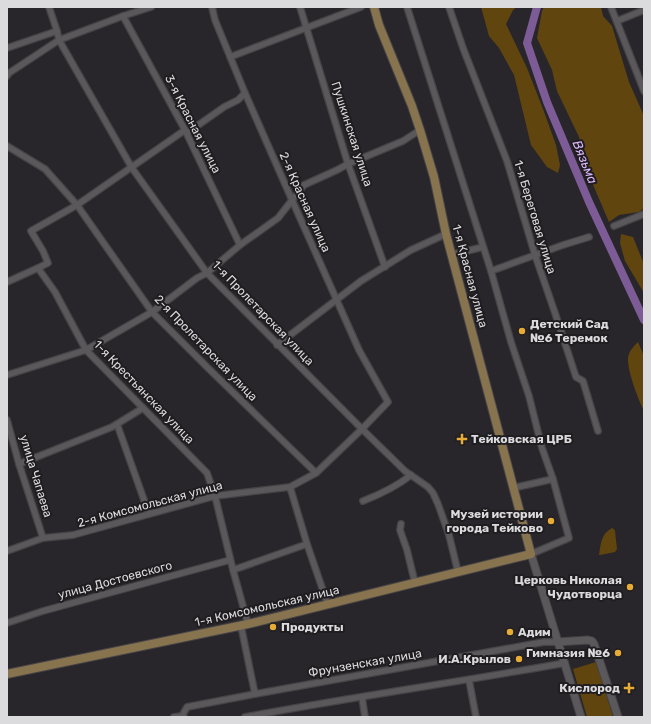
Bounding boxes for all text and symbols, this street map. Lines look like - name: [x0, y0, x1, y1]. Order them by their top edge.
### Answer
- street label: 3-я Красная улица: [162, 72, 224, 176]
- street label: Пушкинская улица: [328, 80, 376, 188]
- water label: Вязьма: [569, 138, 601, 186]
- street label: 2-я Красная улица: [277, 150, 333, 254]
- street label: 1-я Береговая улица: [511, 159, 559, 275]
- street label: 1-я Красная улица: [449, 223, 491, 329]
- street label: 1-я Пролетарская улица: [209, 258, 317, 368]
- street label: 2-я Пролетарская улица: [152, 292, 260, 404]
- place label: Детский Сад №6 Теремок: [530, 317, 609, 345]
- marker: Детский Сад №6 Теремок: [517, 326, 527, 336]
- street label: 1-я Крестьянская улица: [91, 337, 197, 447]
- place label: Тейковская ЦРБ: [471, 432, 572, 446]
- street label: улица Чапаева: [17, 433, 55, 519]
- marker: Тейковская ЦРБ: [456, 433, 468, 445]
- street label: 2-я Комсомольская улица: [76, 478, 224, 530]
- place label: Музей истории города Тейково: [447, 507, 543, 535]
- marker: Музей истории города Тейково: [546, 516, 556, 526]
- street label: улица Достоевского: [56, 558, 174, 602]
- place label: Церковь Николая Чудотворца: [514, 573, 622, 601]
- marker: Церковь Николая Чудотворца: [625, 582, 635, 592]
- street label: 1-я Комсомольская улица: [193, 583, 341, 629]
- place label: Продукты: [281, 620, 344, 634]
- marker: Продукты: [268, 622, 278, 632]
- place label: Адим: [518, 625, 551, 639]
- marker: Адим: [505, 627, 515, 637]
- street label: Фрунзенская улица: [307, 646, 423, 680]
- place label: Гимназия №6: [526, 646, 610, 660]
- marker: Гимназия №6: [613, 648, 623, 658]
- place label: И.А.Крылов: [438, 652, 511, 666]
- marker: И.А.Крылов: [514, 654, 524, 664]
- place label: Кислород: [559, 681, 620, 695]
- marker: Кислород: [623, 682, 635, 694]

